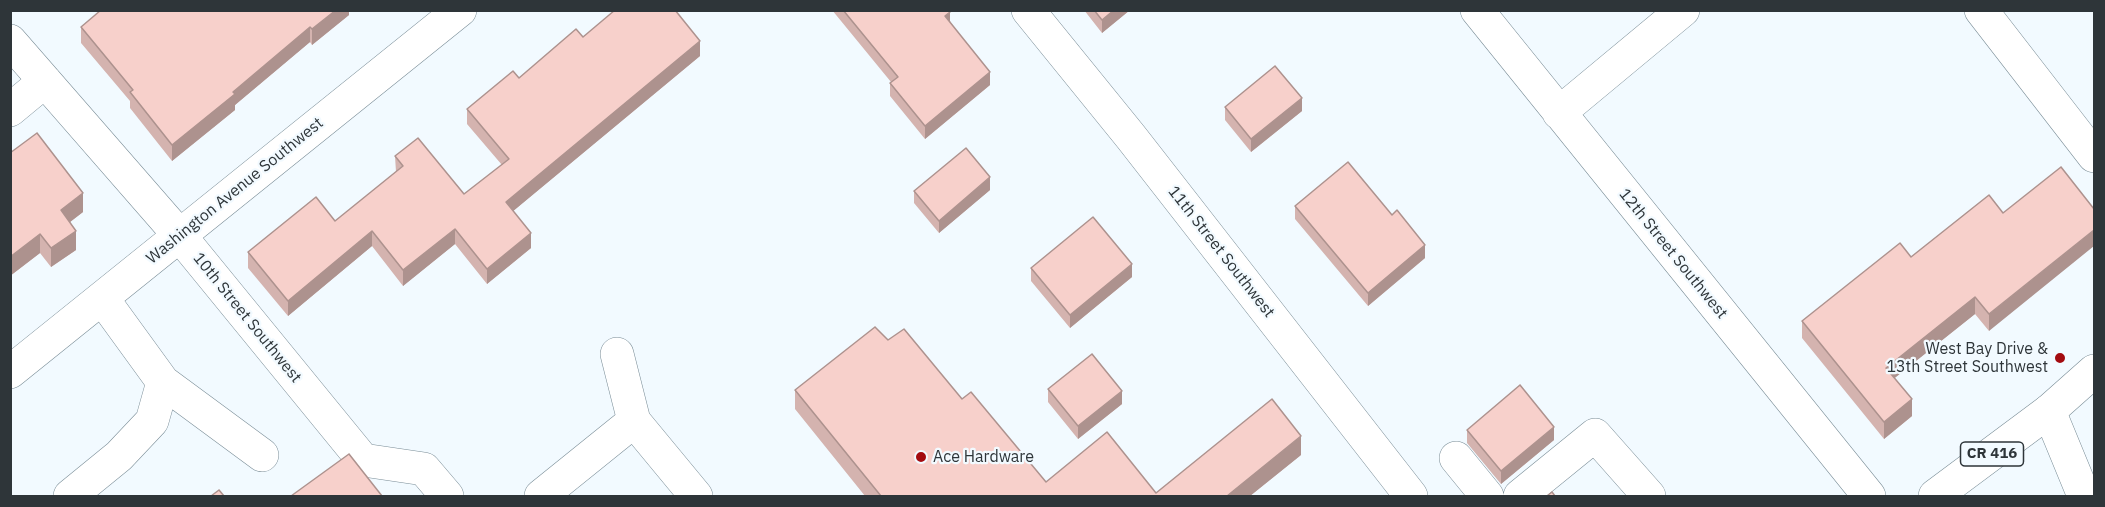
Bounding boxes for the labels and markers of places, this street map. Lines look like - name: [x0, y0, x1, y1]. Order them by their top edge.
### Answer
- place label: West Bay Drive & 13th Street Southwest: [1886, 339, 2048, 377]
- marker: West Bay Drive & 13th Street Southwest: [2053, 351, 2067, 365]
- place label: Ace Hardware: [933, 447, 1034, 467]
- marker: Ace Hardware: [914, 450, 928, 464]

